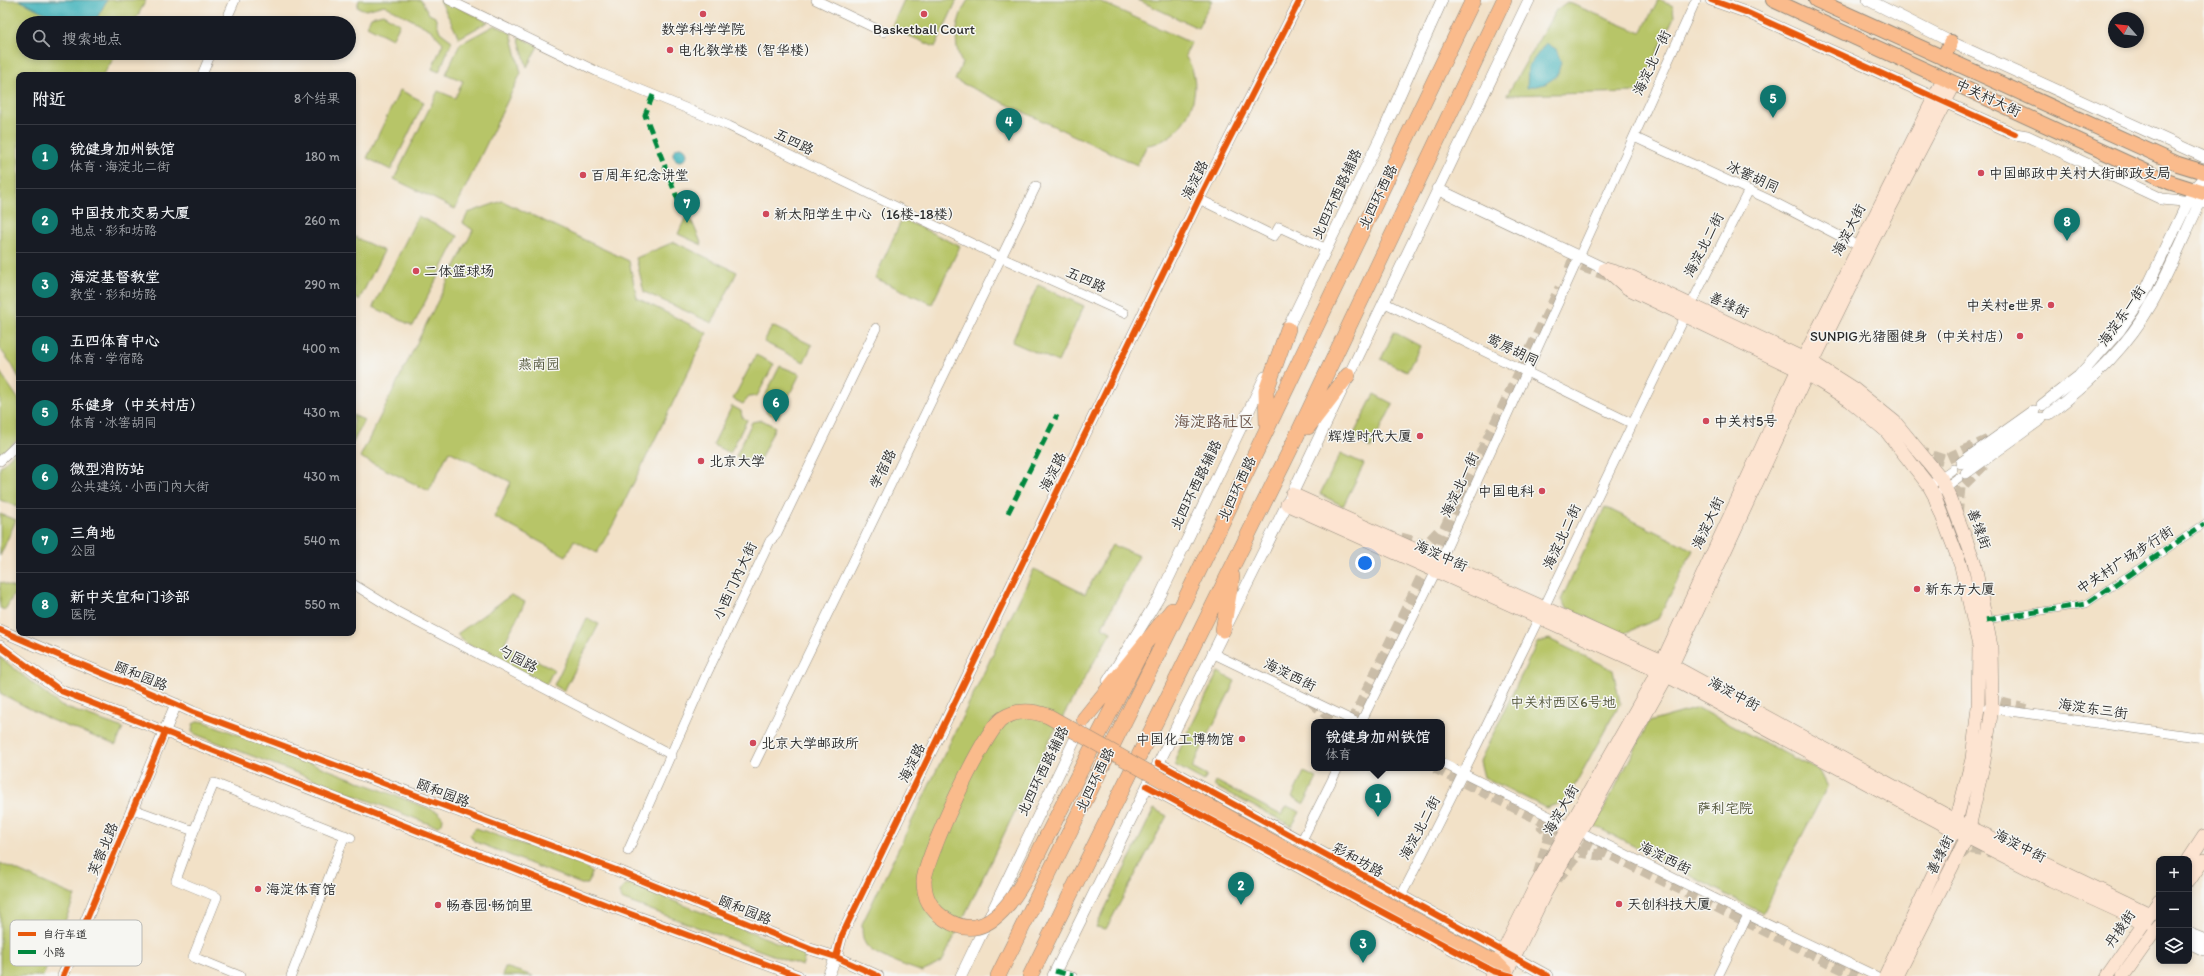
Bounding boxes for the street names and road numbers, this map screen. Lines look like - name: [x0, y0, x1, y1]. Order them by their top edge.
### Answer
- street label: 海淀北一街: [1630, 28, 1674, 98]
- street label: 中关村大街: [1953, 76, 2023, 120]
- street label: 五四路: [771, 125, 817, 159]
- street label: 北四环西路辅路: [1309, 146, 1365, 242]
- street label: 海淀路: [1178, 157, 1212, 203]
- street label: 冰窖胡同: [1724, 157, 1782, 197]
- street label: 北四环西路: [1355, 162, 1401, 232]
- street label: 海淀大街: [1829, 201, 1869, 259]
- street label: 海淀北二街: [1681, 210, 1727, 280]
- street label: 五四路: [1063, 264, 1109, 296]
- street label: 海淀东一街: [2095, 282, 2149, 350]
- street label: 善缘街: [1706, 288, 1752, 322]
- street label: 莺房胡同: [1484, 330, 1542, 370]
- street label: 北四环西路辅路: [1167, 437, 1225, 533]
- street label: 学宿路: [866, 446, 900, 492]
- street label: 海淀路: [1036, 449, 1070, 495]
- street label: 海淀北一街: [1438, 450, 1482, 520]
- street label: 北四环西路: [1215, 454, 1259, 524]
- street label: 海淀大街: [1688, 494, 1728, 552]
- street label: 海淀北二街: [1540, 502, 1584, 572]
- street label: 善缘街: [1964, 506, 1994, 552]
- street label: 中关村广场步行街: [2073, 522, 2177, 598]
- street label: 海淀中街: [1412, 537, 1470, 575]
- street label: 小西门内大街: [710, 539, 760, 623]
- street label: 勺园路: [495, 642, 541, 676]
- street label: 海淀西街: [1261, 655, 1319, 695]
- street label: 颐和园路: [112, 658, 170, 694]
- street label: 海淀中街: [1705, 673, 1763, 715]
- street label: 海淀东三街: [2057, 696, 2129, 722]
- street label: 北四环西路辅路: [1014, 723, 1072, 819]
- street label: 海淀路: [895, 740, 929, 786]
- street label: 北四环西路: [1072, 745, 1118, 815]
- street label: 颐和园路: [414, 775, 472, 811]
- street label: 海淀大街: [1540, 782, 1582, 838]
- street label: 海淀北二街: [1396, 793, 1444, 863]
- street label: 芙蓉北路: [84, 820, 122, 878]
- street label: 海淀中街: [1991, 826, 2049, 866]
- street label: 善缘街: [1923, 832, 1957, 878]
- street label: 海淀西街: [1636, 838, 1694, 878]
- street label: 彩和坊路: [1329, 839, 1387, 881]
- street label: 颐和园路: [716, 892, 774, 928]
- street label: 丹棱街: [2101, 907, 2139, 951]

